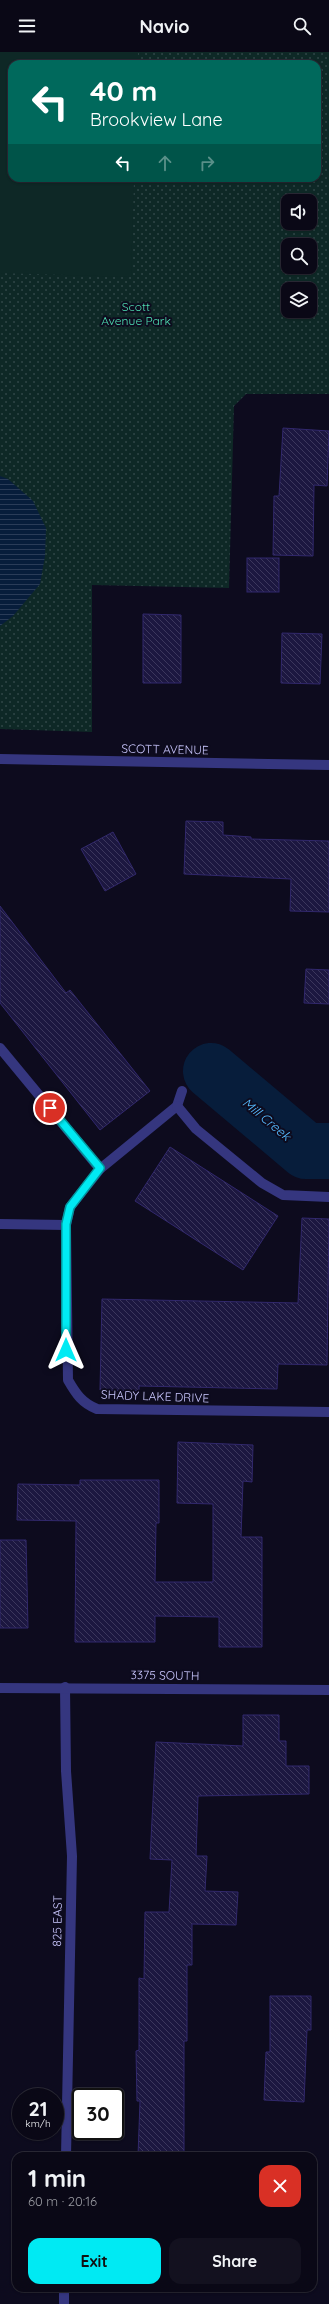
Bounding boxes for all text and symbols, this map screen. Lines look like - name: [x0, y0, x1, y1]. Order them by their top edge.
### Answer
- icon: menu: [16, 15, 38, 37]
- text: Navio: [140, 15, 189, 38]
- icon: search: [291, 15, 313, 37]
- text: 40 m: [90, 73, 157, 108]
- icon: left: [24, 76, 76, 128]
- text: Brookview Lane: [90, 108, 223, 131]
- icon: left: [112, 152, 134, 174]
- icon: ahead: [154, 152, 176, 174]
- icon: right: [196, 152, 218, 174]
- map controls: [281, 194, 317, 318]
- button: sound: [281, 194, 317, 230]
- button: search: [281, 238, 317, 274]
- button: layers: [281, 282, 317, 318]
- park label: Scott Avenue Park: [101, 299, 171, 328]
- street label: SCOTT AVENUE: [121, 741, 209, 757]
- pin: [33, 1091, 67, 1125]
- water label: Mill Creek: [240, 1094, 295, 1144]
- icon: arrive: [39, 1097, 61, 1119]
- position arrow: [45, 1329, 87, 1371]
- street label: SHADY LAKE DRIVE: [101, 1387, 210, 1405]
- street label: 3375 SOUTH: [130, 1667, 200, 1683]
- street label: 825 EAST: [49, 1895, 65, 1947]
- speed limit sign: 30: [72, 2088, 124, 2140]
- text: 21: [28, 2096, 48, 2121]
- text: km/h: [25, 2117, 51, 2130]
- text: 1 min: [28, 2163, 86, 2193]
- button: close: [259, 2165, 301, 2207]
- text: 60 m · 20:16: [28, 2193, 97, 2209]
- button: Exit: [28, 2238, 161, 2284]
- button: Share: [169, 2238, 301, 2284]

